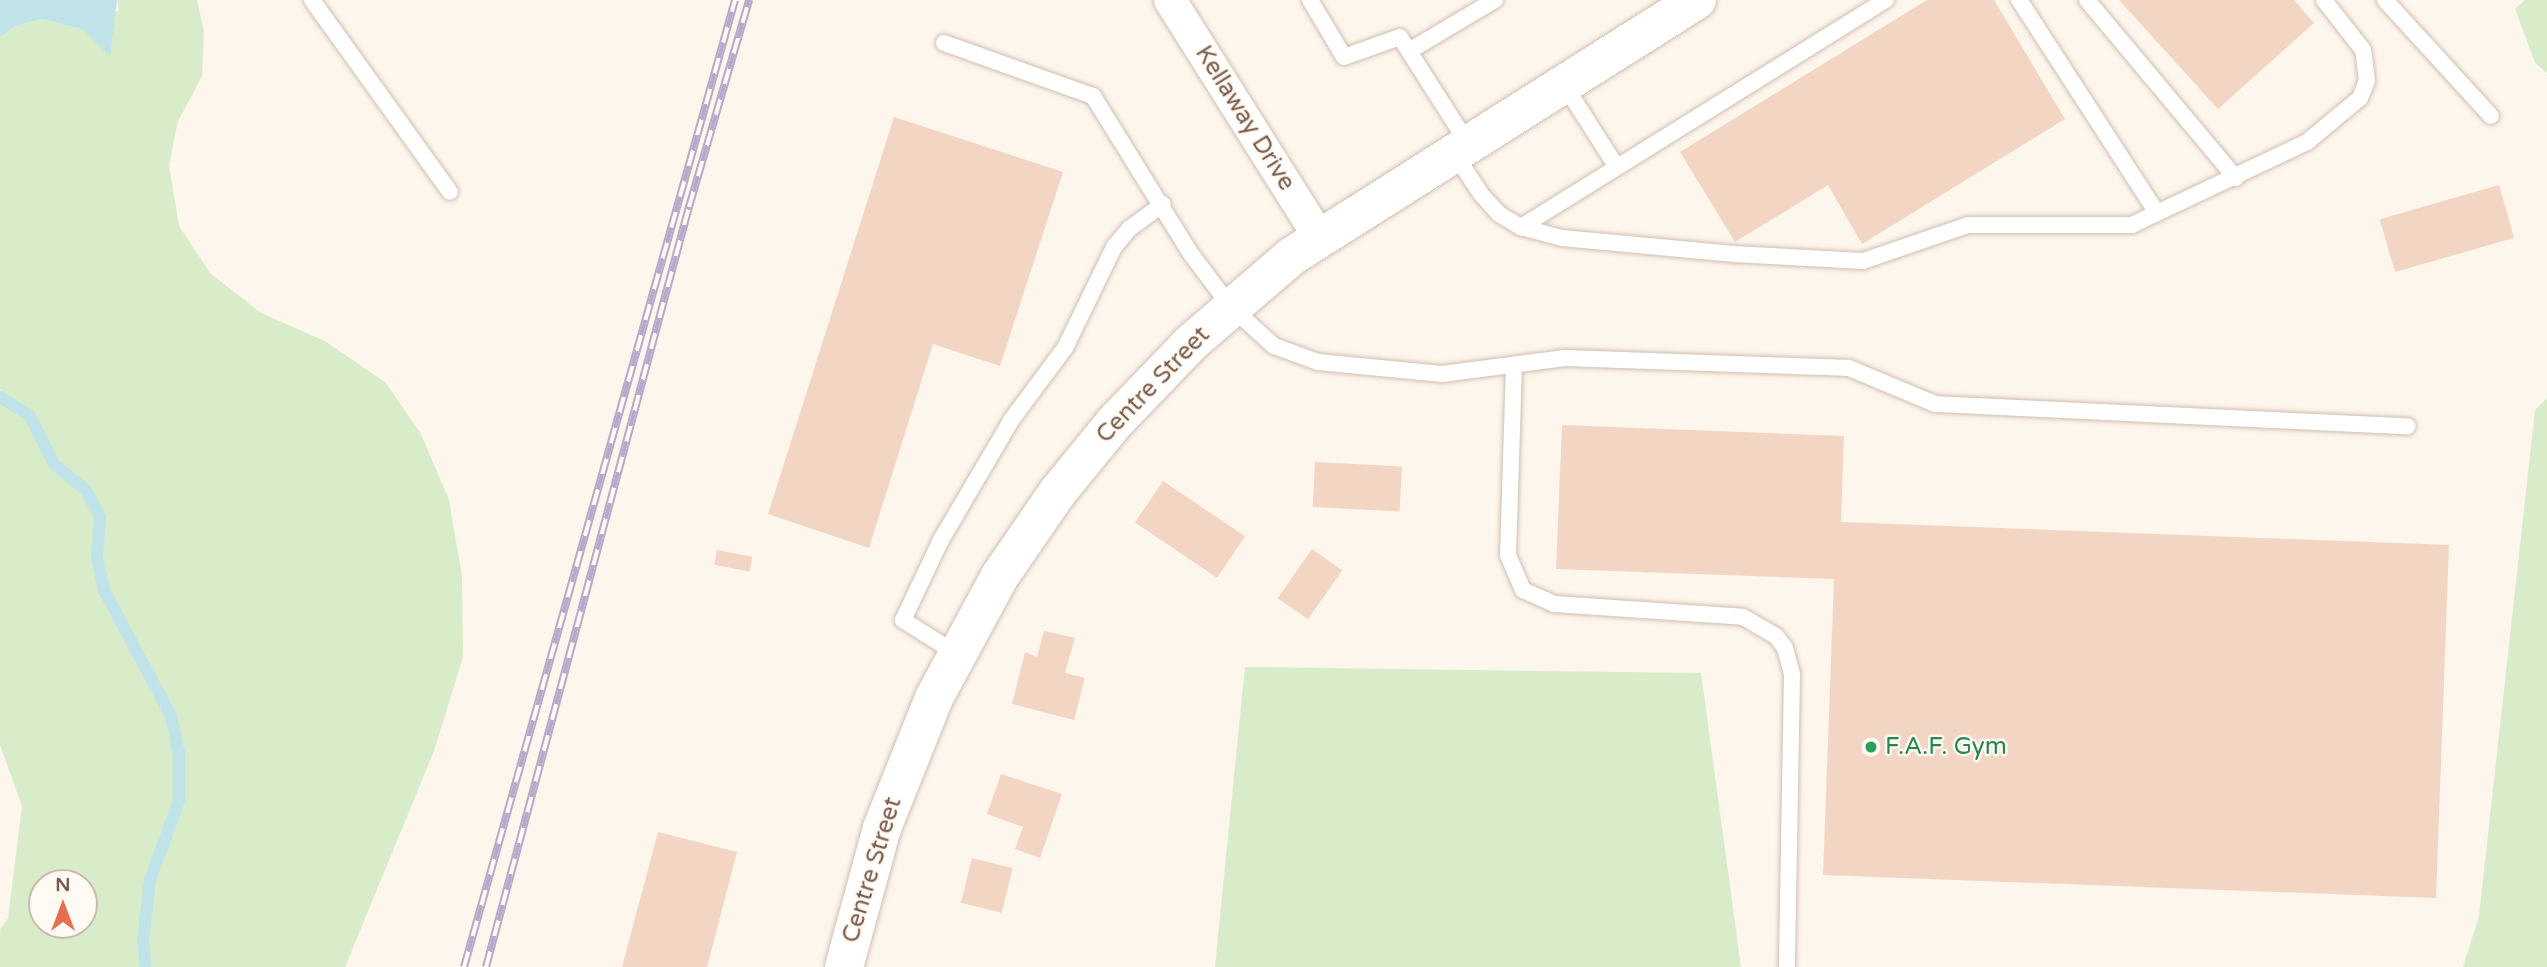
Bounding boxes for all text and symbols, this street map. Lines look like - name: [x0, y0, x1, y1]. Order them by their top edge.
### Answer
- street label: Kellaway Drive: [1189, 40, 1301, 196]
- street label: Centre Street: [1090, 321, 1216, 449]
- place label: F.A.F. Gym: [1885, 733, 2007, 761]
- marker: F.A.F. Gym: [1863, 739, 1879, 755]
- street label: Centre Street: [836, 794, 908, 946]
- north arrow: [28, 869, 98, 939]
- text: N: [55, 874, 71, 896]

